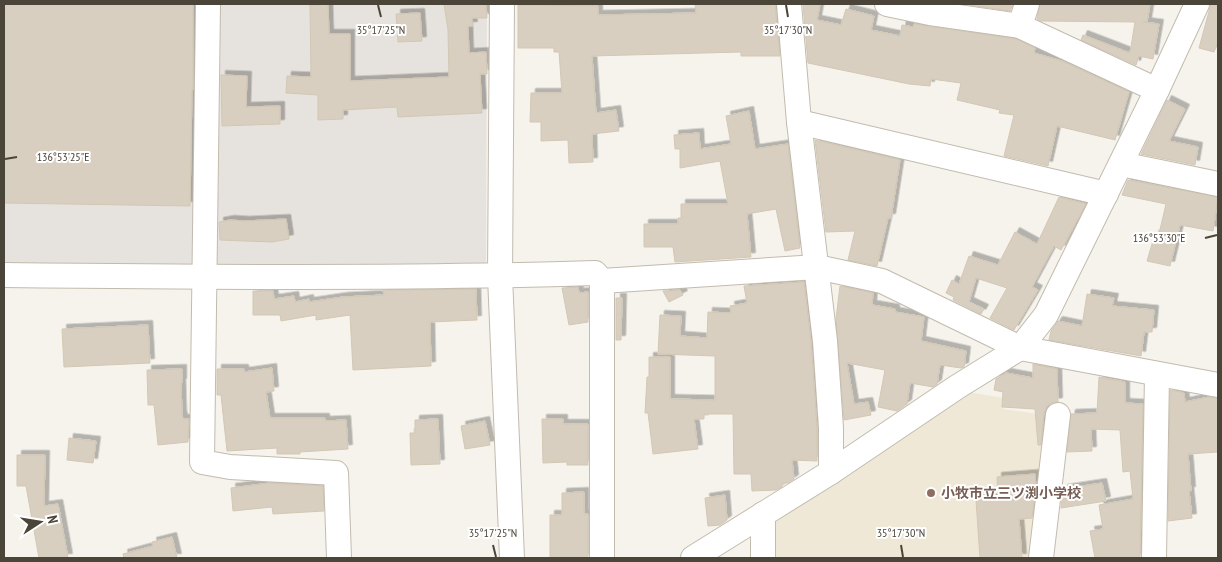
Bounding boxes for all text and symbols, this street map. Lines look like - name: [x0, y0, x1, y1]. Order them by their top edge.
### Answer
- text: 35°17'25"N: [357, 22, 405, 37]
- text: 35°17'30"N: [764, 22, 812, 37]
- text: 136°53'25"E: [37, 149, 89, 164]
- text: 136°53'30"E: [1133, 230, 1185, 245]
- place label: 小牧市立三ツ渕小学校: [941, 484, 1081, 502]
- marker: 小牧市立三ツ渕小学校: [925, 487, 937, 499]
- north arrow: [15, 497, 65, 547]
- text: N: [43, 514, 62, 525]
- text: 35°17'25"N: [469, 525, 517, 540]
- text: 35°17'30"N: [877, 525, 925, 540]

